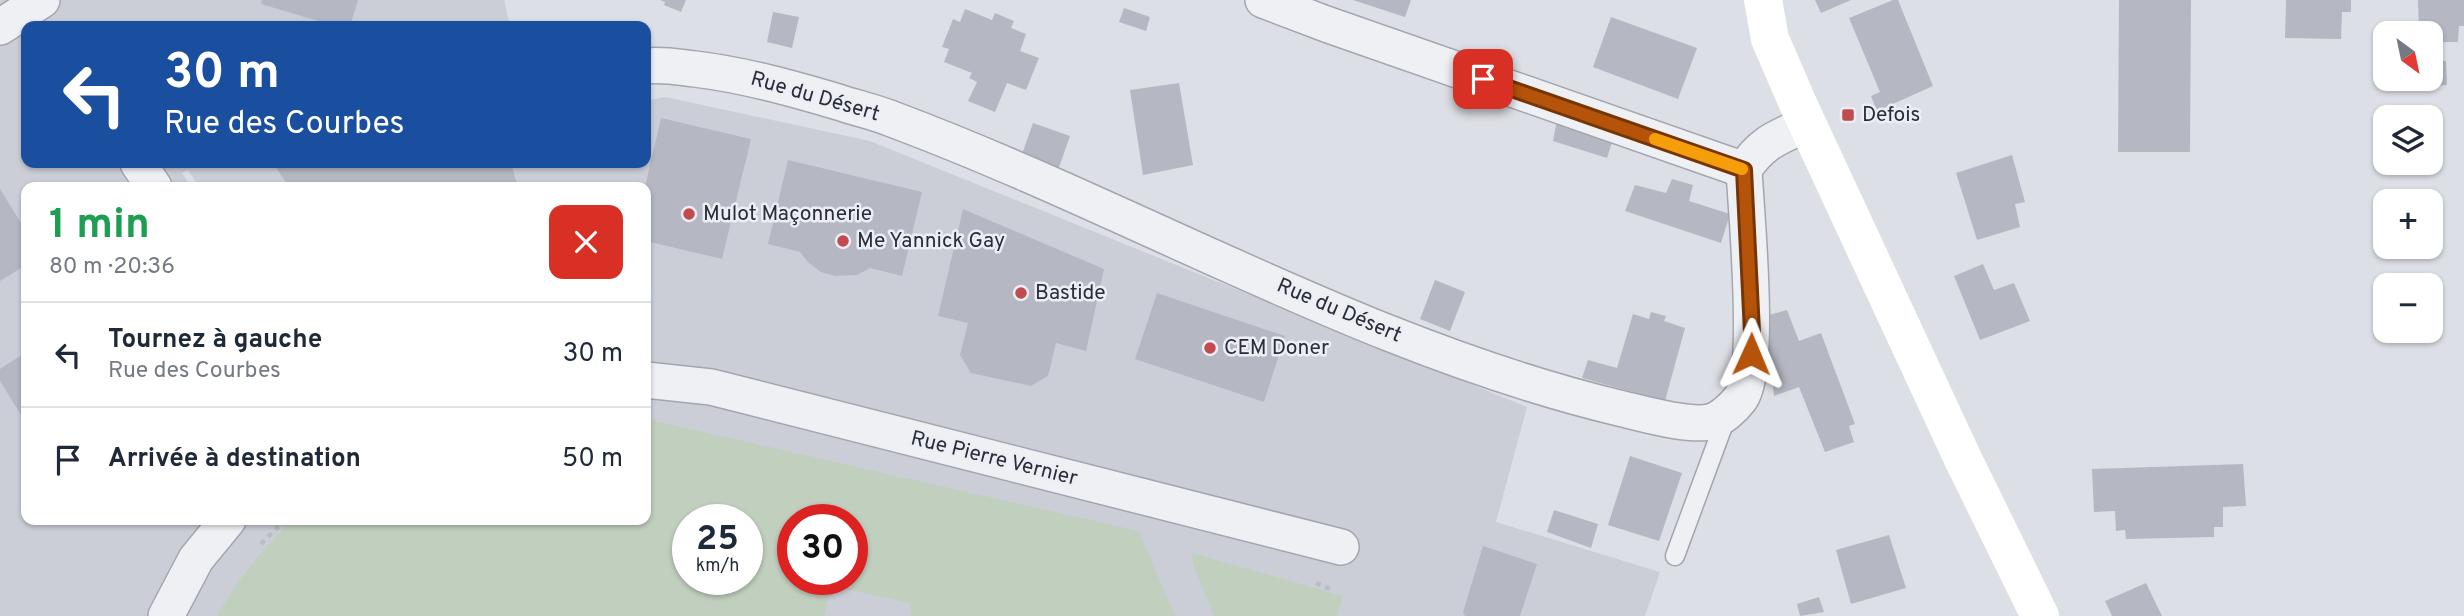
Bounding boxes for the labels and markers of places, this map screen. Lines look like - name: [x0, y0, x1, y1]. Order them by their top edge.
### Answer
- pin: [1453, 49, 1513, 109]
- place label: Defois: [1862, 102, 1920, 129]
- marker: Defois: [1840, 107, 1856, 123]
- place label: Mulot Maçonnerie: [703, 201, 872, 228]
- marker: Mulot Maçonnerie: [681, 206, 697, 222]
- place label: Me Yannick Gay: [857, 228, 1005, 255]
- marker: Me Yannick Gay: [835, 233, 851, 249]
- place label: Bastide: [1035, 280, 1106, 307]
- marker: Bastide: [1013, 285, 1029, 301]
- place label: CEM Doner: [1224, 335, 1329, 362]
- marker: CEM Doner: [1202, 340, 1218, 356]

